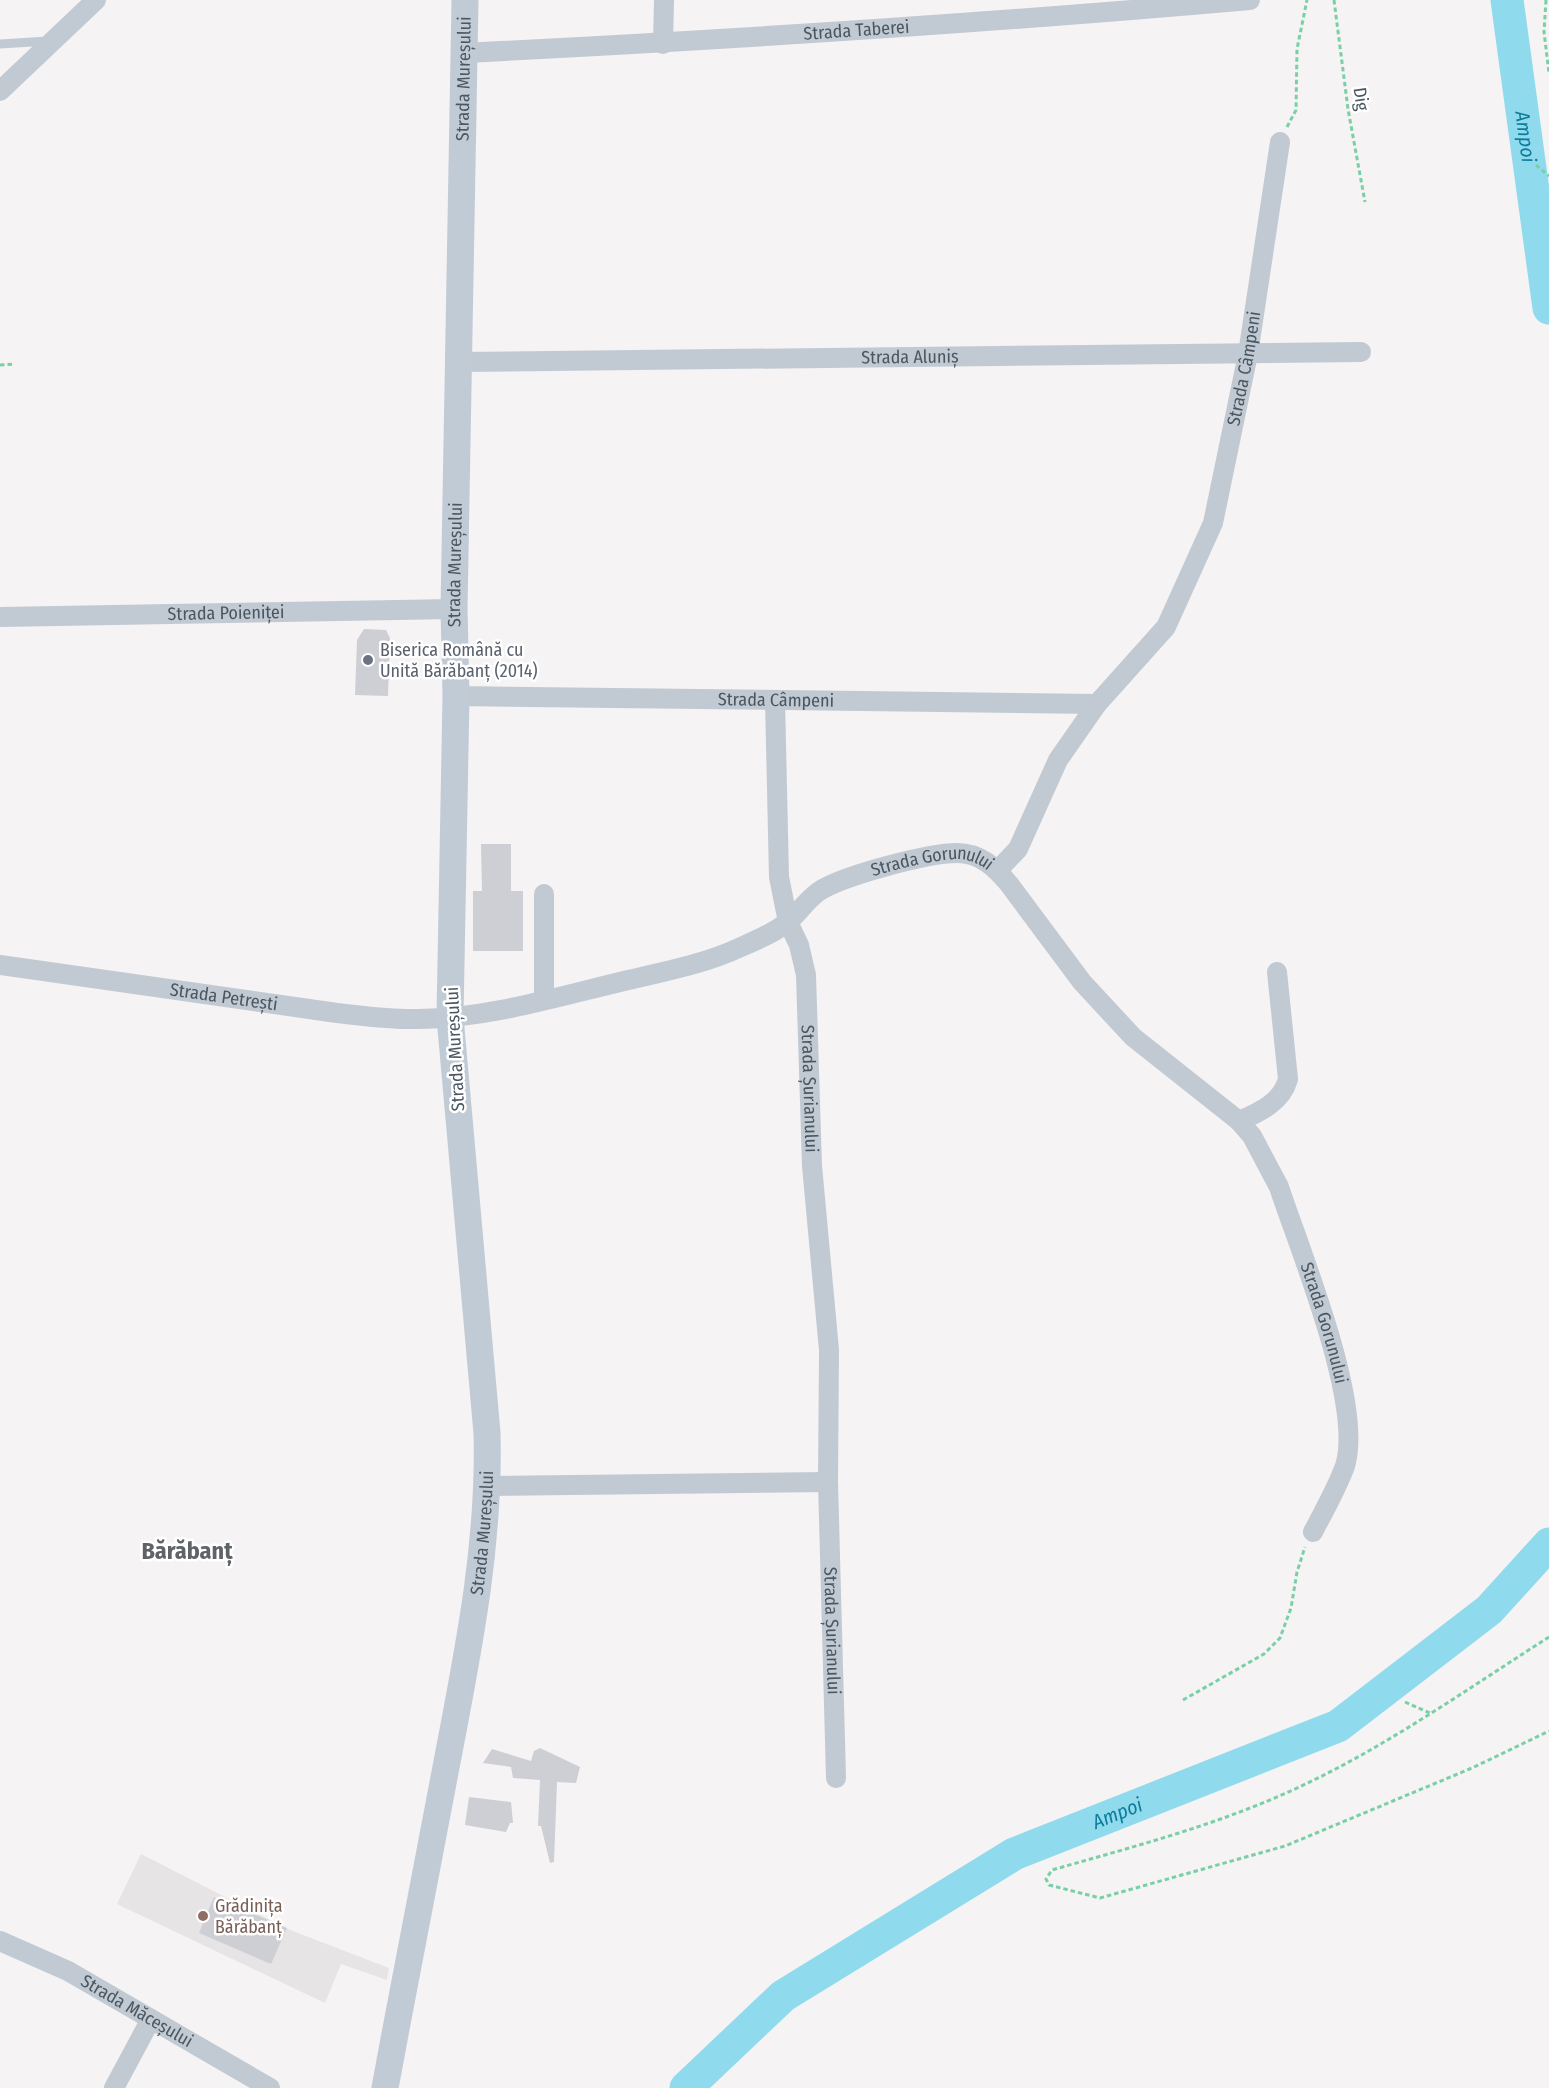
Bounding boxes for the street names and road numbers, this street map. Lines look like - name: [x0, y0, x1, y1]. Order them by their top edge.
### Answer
- street label: Strada Mureșului: [451, 16, 476, 141]
- street label: Strada Taberei: [803, 16, 910, 45]
- street label: Dig: [1348, 86, 1374, 113]
- street label: Strada Câmpeni: [1222, 310, 1265, 428]
- street label: Strada Aluniș: [861, 345, 959, 369]
- street label: Strada Mureșului: [443, 502, 467, 627]
- street label: Strada Poieniței: [167, 601, 285, 625]
- street label: Strada Câmpeni: [718, 688, 834, 712]
- street label: Strada Gorunului: [868, 842, 998, 881]
- street label: Strada Petrești: [168, 978, 279, 1015]
- street label: Strada Mureșului: [441, 986, 469, 1112]
- street label: Strada Șurianului: [797, 1024, 823, 1153]
- street label: Strada Gorunului: [1295, 1259, 1352, 1386]
- street label: Strada Mureșului: [466, 1470, 498, 1596]
- street label: Strada Șurianului: [819, 1567, 845, 1695]
- street label: Strada Măceșului: [77, 1970, 197, 2052]

